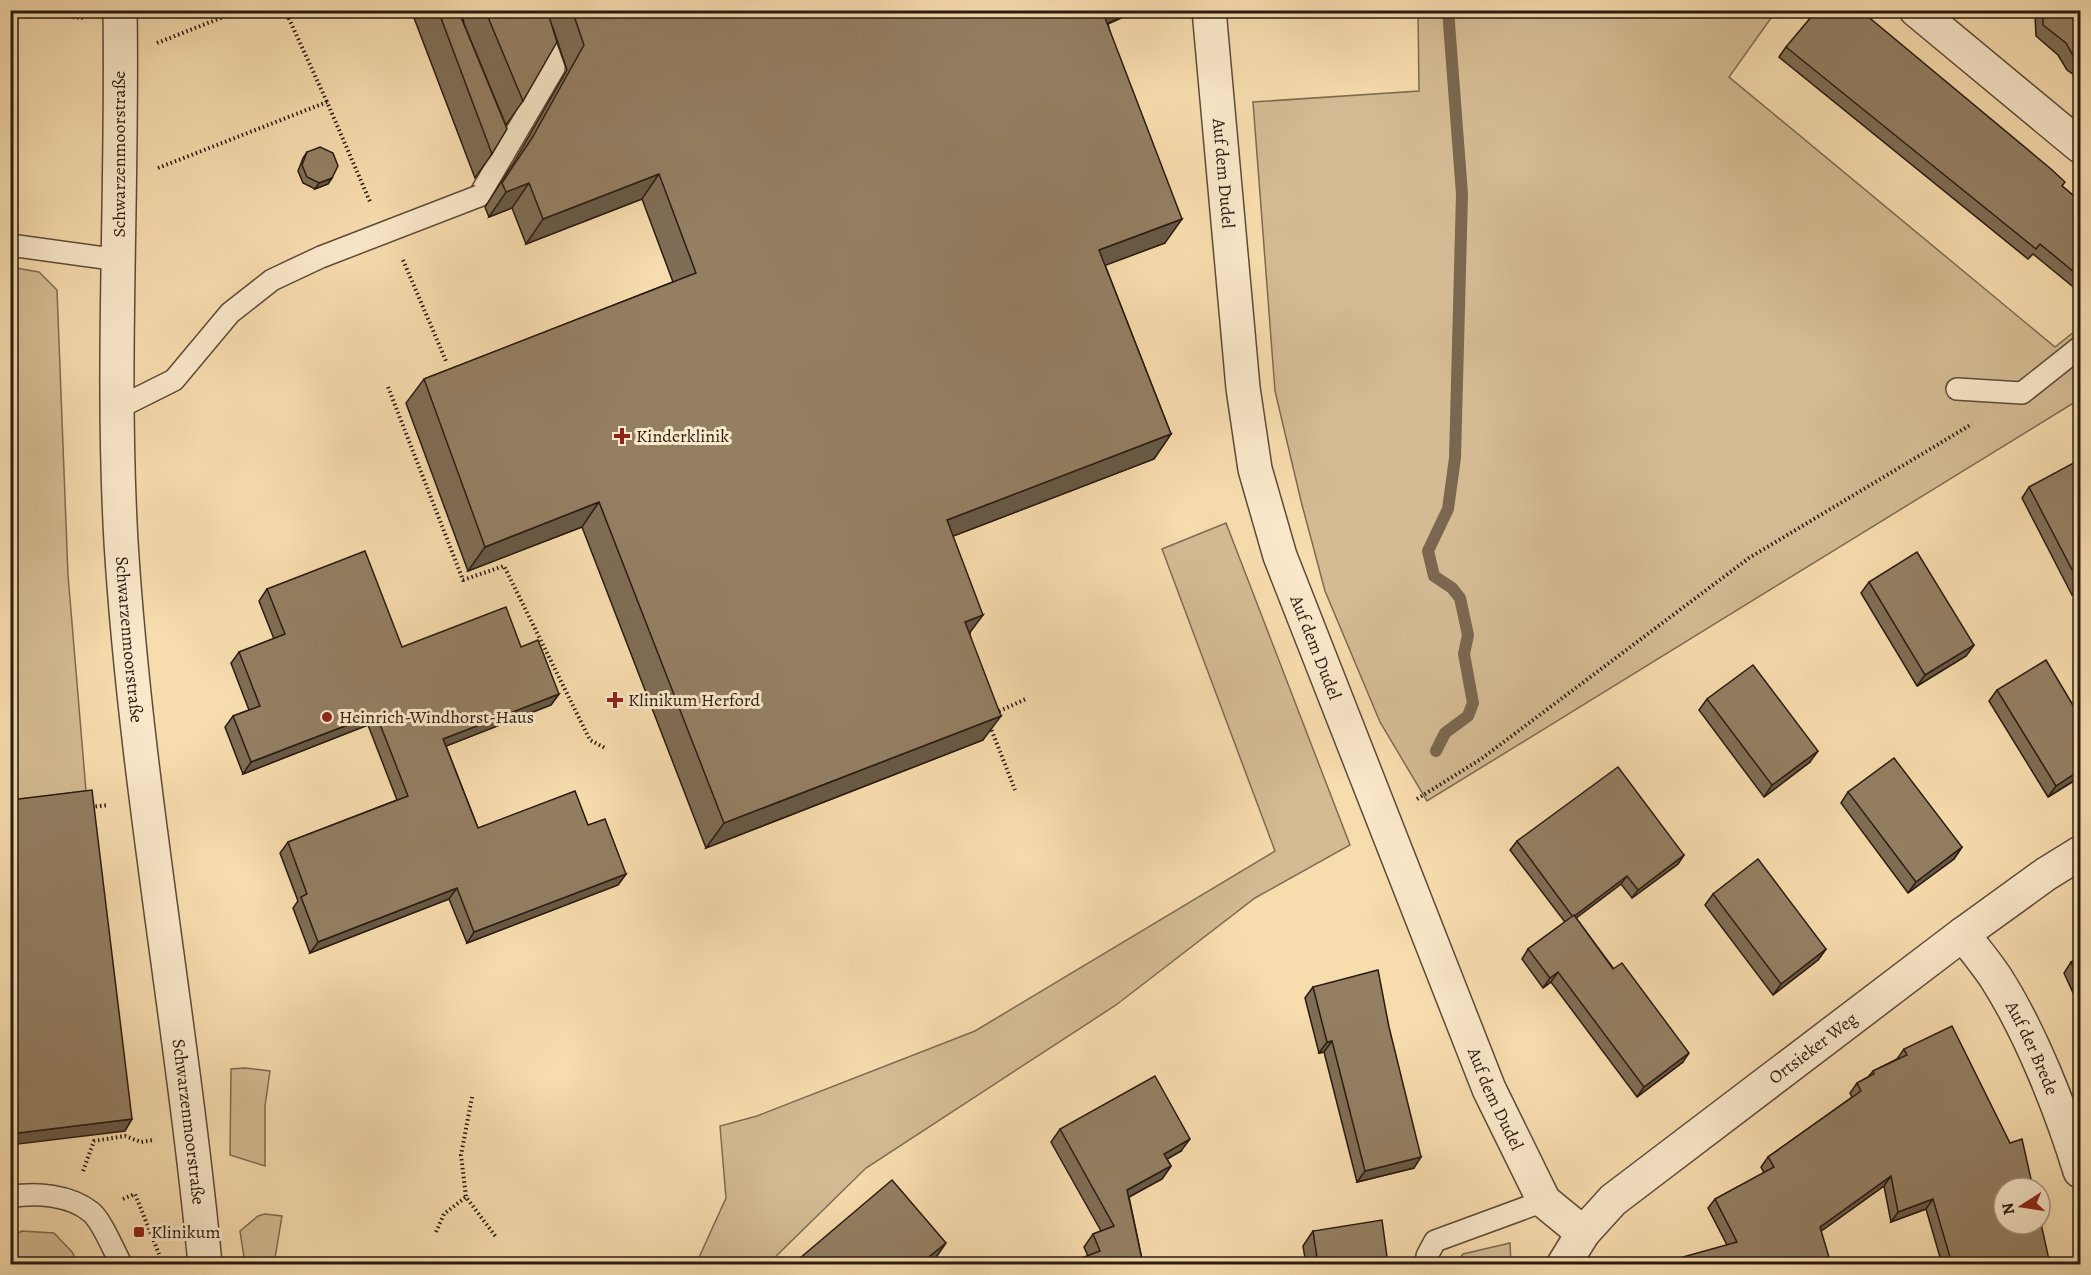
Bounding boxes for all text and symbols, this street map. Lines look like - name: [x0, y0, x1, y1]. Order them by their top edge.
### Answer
- street label: Schwarzenmoorstraße: [107, 71, 131, 237]
- street label: Auf dem Dudel: [1207, 116, 1241, 230]
- place label: Kinderklinik: [636, 424, 729, 448]
- marker: Kinderklinik: [613, 427, 631, 445]
- street label: Schwarzenmoorstraße: [110, 556, 149, 724]
- street label: Auf dem Dudel: [1284, 591, 1347, 704]
- place label: Klinikum Herford: [628, 688, 760, 712]
- marker: Klinikum Herford: [606, 691, 624, 709]
- place label: Heinrich-Windhorst-Haus: [339, 705, 534, 729]
- marker: Heinrich-Windhorst-Haus: [320, 710, 334, 724]
- street label: Auf der Brede: [2000, 996, 2064, 1098]
- street label: Ortsieker Weg: [1764, 1007, 1862, 1089]
- street label: Schwarzenmoorstraße: [167, 1037, 211, 1206]
- street label: Auf dem Dudel: [1462, 1043, 1529, 1155]
- north arrow: [1992, 1176, 2052, 1236]
- text: N: [1996, 1201, 2020, 1217]
- place label: Klinikum: [151, 1220, 220, 1244]
- marker: Klinikum: [132, 1225, 146, 1239]

